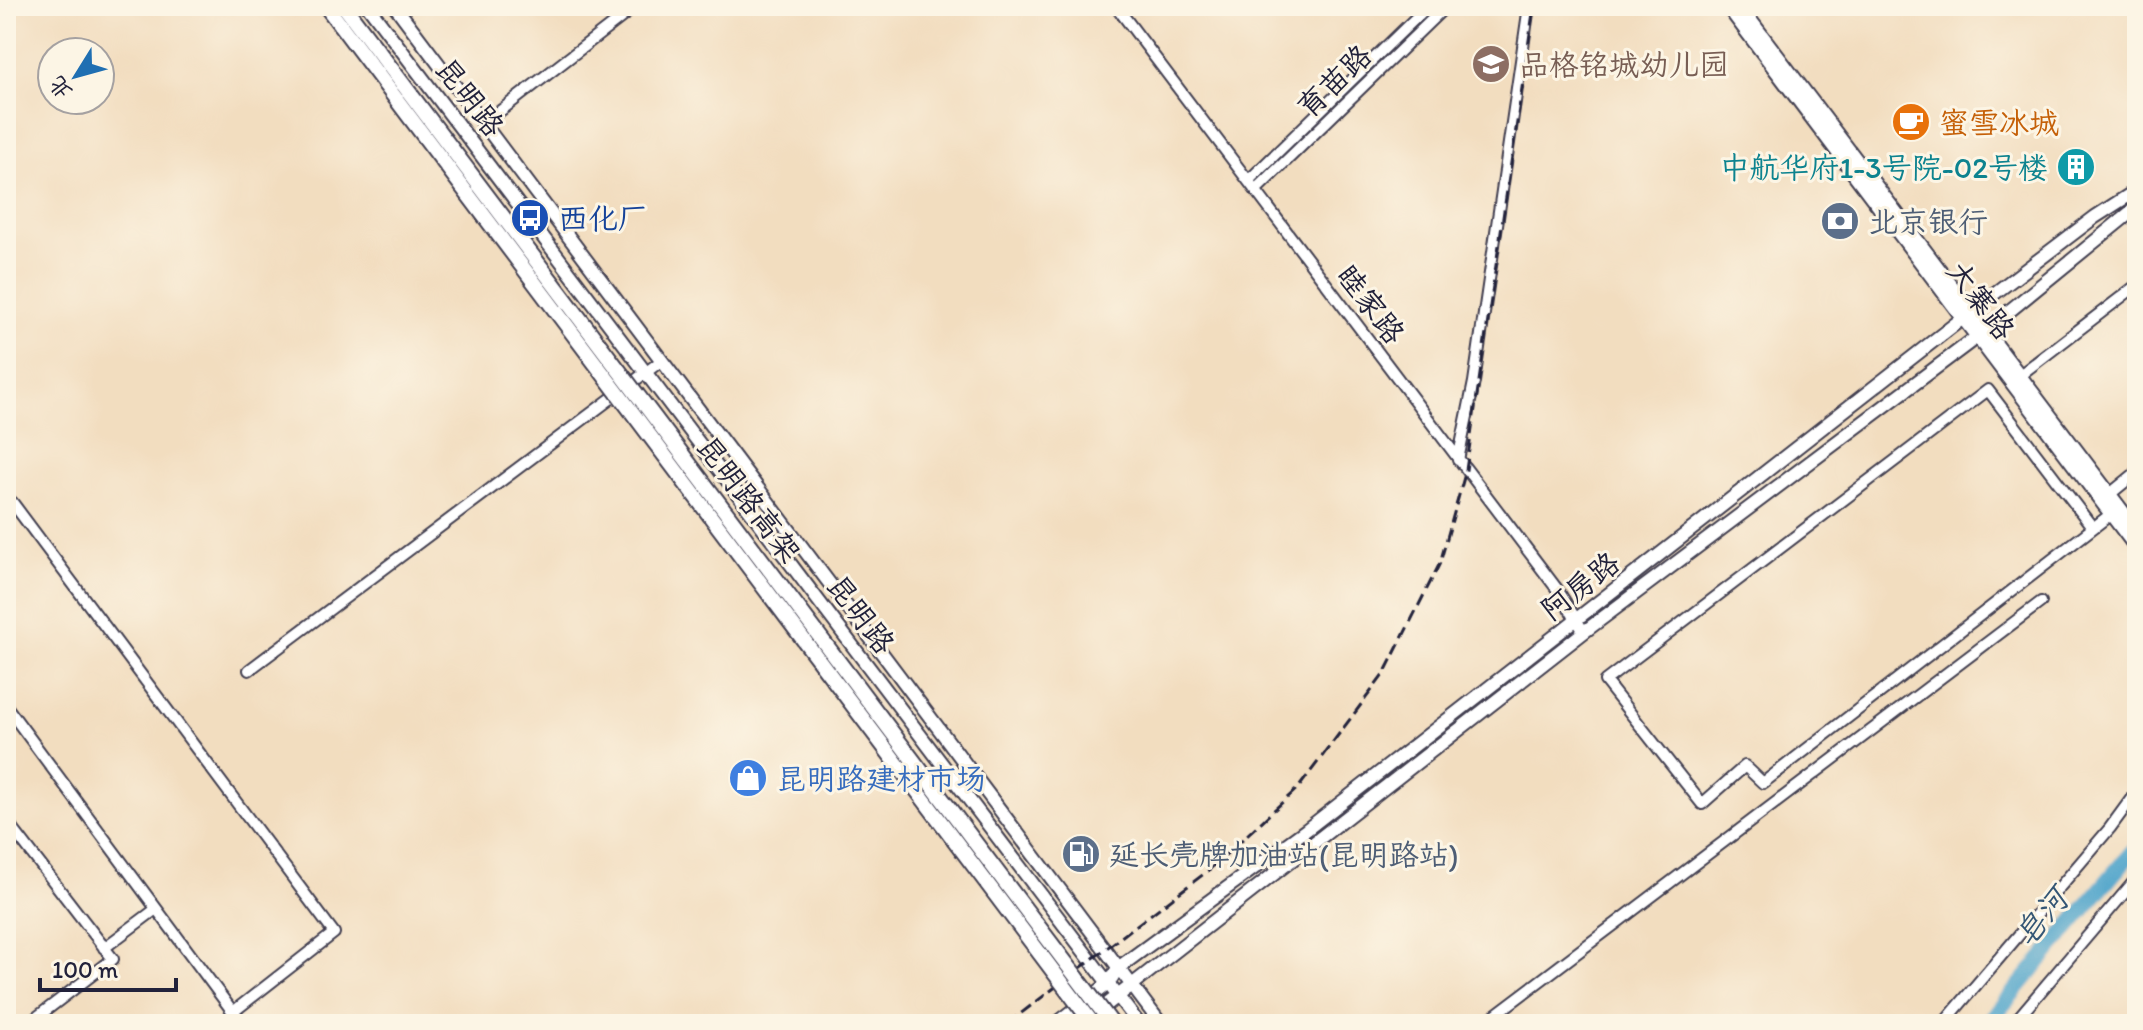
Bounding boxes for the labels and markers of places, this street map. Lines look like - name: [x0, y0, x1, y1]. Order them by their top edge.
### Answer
- school or university icon: 品格铭城幼儿园: [1470, 43, 1512, 85]
- place label: 品格铭城幼儿园: [1519, 46, 1729, 83]
- cafe icon: 蜜雪冰城: [1890, 101, 1932, 143]
- place label: 蜜雪冰城: [1939, 104, 2059, 141]
- building icon: 中航华府1-3号院-02号楼: [2055, 146, 2097, 188]
- place label: 中航华府1-3号院-02号楼: [1719, 149, 2048, 186]
- bus stop icon: 西化厂: [509, 197, 551, 239]
- place label: 西化厂: [558, 200, 648, 237]
- bank icon: 北京银行: [1819, 200, 1861, 242]
- place label: 北京银行: [1868, 203, 1988, 240]
- shop icon: 昆明路建材市场: [727, 757, 769, 799]
- place label: 昆明路建材市场: [776, 760, 986, 797]
- fuel station icon: 延长壳牌加油站(昆明路站): [1060, 833, 1102, 875]
- place label: 延长壳牌加油站(昆明路站): [1109, 836, 1459, 873]

